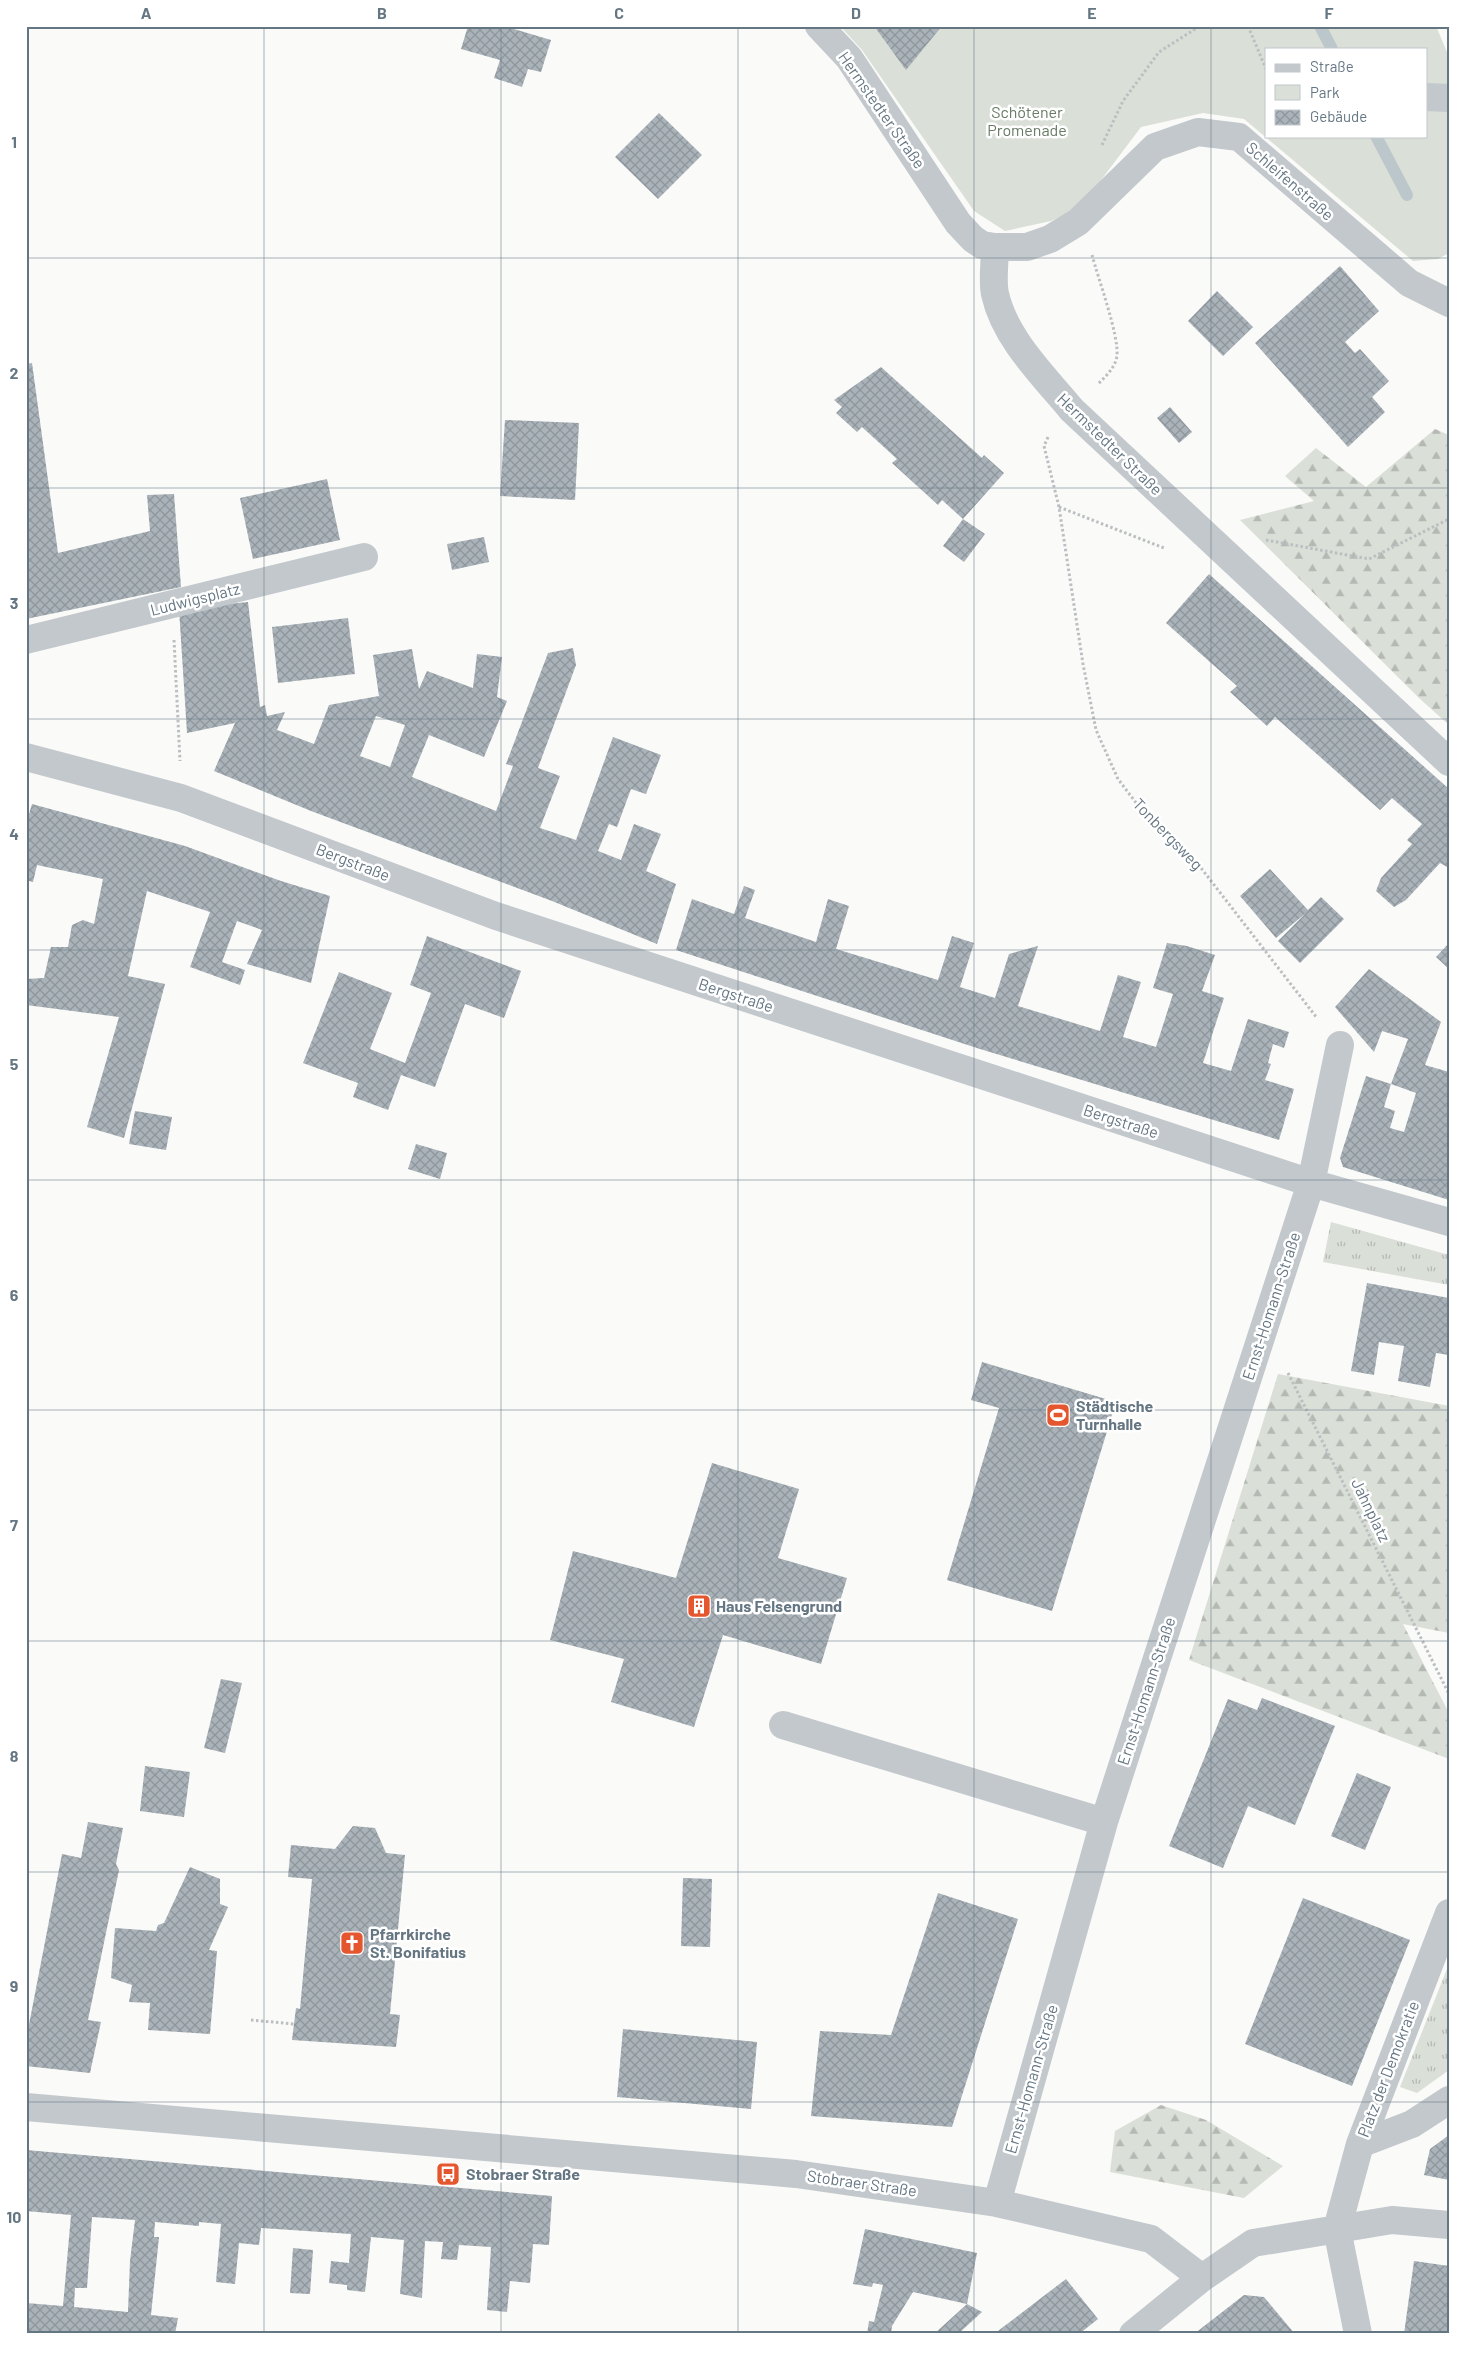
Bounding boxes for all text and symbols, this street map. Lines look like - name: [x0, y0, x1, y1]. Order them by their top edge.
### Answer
- text: A: [141, 3, 152, 22]
- text: B: [377, 3, 387, 22]
- text: C: [614, 3, 624, 22]
- text: D: [851, 3, 861, 22]
- text: E: [1087, 3, 1097, 22]
- text: F: [1325, 3, 1334, 22]
- street label: Hermstedter Straße: [835, 48, 930, 172]
- legend: [1265, 48, 1428, 138]
- text: Straße: [1310, 57, 1354, 75]
- text: Park: [1310, 83, 1340, 101]
- park label: Schötener Promenade: [987, 102, 1067, 139]
- text: Gebäude: [1310, 107, 1367, 125]
- text: 1: [11, 132, 17, 151]
- street label: Schleifenstraße: [1243, 138, 1338, 224]
- text: 2: [10, 363, 19, 382]
- street label: Hermstedter Straße: [1054, 389, 1167, 499]
- street label: Ludwigsplatz: [148, 578, 242, 619]
- text: 3: [10, 593, 18, 612]
- street label: Tonbergsweg: [1130, 794, 1207, 873]
- text: 4: [9, 824, 19, 843]
- street label: Bergstraße: [314, 839, 393, 884]
- street label: Bergstraße: [696, 974, 776, 1016]
- text: 5: [10, 1054, 19, 1073]
- street label: Bergstraße: [1081, 1100, 1161, 1142]
- street label: Ernst-Homann-Straße: [1238, 1230, 1303, 1382]
- text: 6: [10, 1285, 19, 1304]
- place label: Städtische Turnhalle: [1076, 1396, 1154, 1433]
- sports icon: Städtische Turnhalle: [1045, 1402, 1071, 1428]
- street label: Jahnplatz: [1348, 1475, 1395, 1545]
- text: 7: [10, 1515, 18, 1534]
- building icon: Haus Felsengrund: [686, 1593, 712, 1619]
- place label: Haus Felsengrund: [716, 1596, 842, 1615]
- street label: Ernst-Homann-Straße: [1113, 1615, 1178, 1767]
- text: 8: [10, 1746, 19, 1765]
- place label: Pfarrkirche St. Bonifatius: [370, 1924, 466, 1961]
- church icon: Pfarrkirche St. Bonifatius: [339, 1930, 365, 1956]
- text: 9: [10, 1976, 18, 1995]
- street label: Platz der Demokratie: [1353, 1998, 1422, 2140]
- street label: Ernst-Homann-Straße: [1000, 2002, 1061, 2156]
- bus stop icon: Stobraer Straße: [435, 2161, 461, 2187]
- place label: Stobraer Straße: [466, 2164, 580, 2183]
- street label: Stobraer Straße: [806, 2165, 918, 2200]
- text: 10: [7, 2207, 21, 2226]

